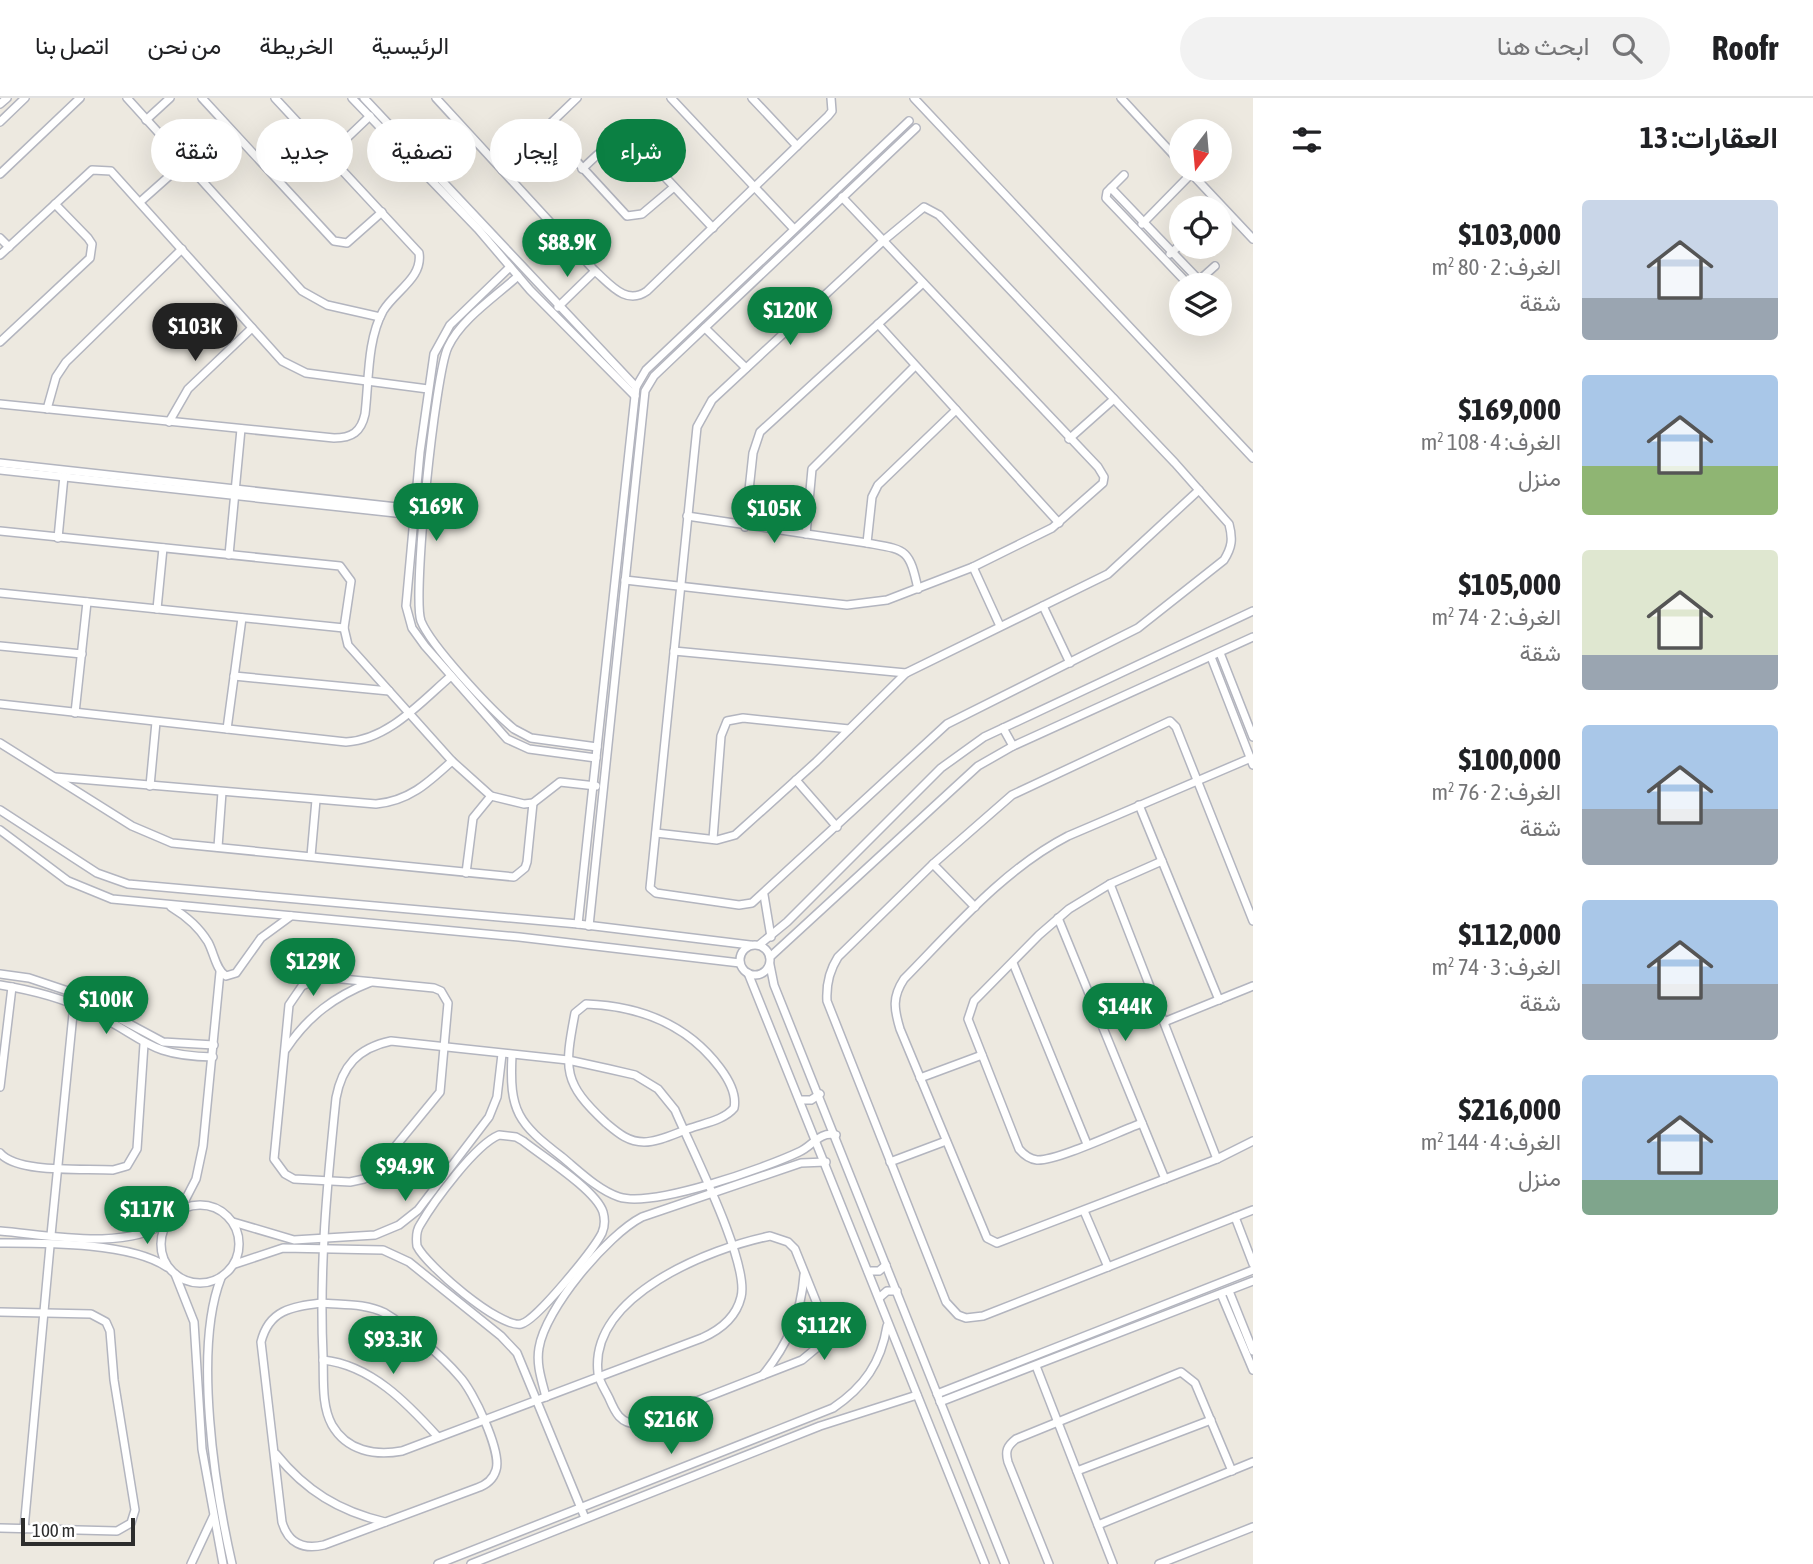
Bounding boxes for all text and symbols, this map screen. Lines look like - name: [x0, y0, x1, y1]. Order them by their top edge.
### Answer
- search box: [1180, 17, 1670, 80]
- icon: search: [1608, 29, 1646, 67]
- text: Roofr: [1712, 29, 1778, 67]
- text: ابحث هنا: [1497, 31, 1590, 61]
- text: اتصل بنا: [35, 32, 109, 59]
- text: من نحن: [147, 32, 221, 59]
- text: الخريطة: [259, 32, 334, 59]
- text: الرئيسية: [372, 32, 449, 59]
- chip: شقة: [151, 119, 242, 182]
- chip: جديد: [256, 119, 353, 182]
- chip: تصفية: [367, 119, 476, 182]
- chip: إيجار: [490, 119, 582, 182]
- chip: شراء: [596, 119, 686, 182]
- north arrow: [1169, 119, 1232, 182]
- map controls: [1169, 119, 1232, 336]
- text: العقارات: 13: [1640, 120, 1778, 154]
- icon: filters: [1288, 121, 1326, 159]
- button: locate: [1169, 196, 1232, 259]
- text: $103,000: [1458, 217, 1561, 251]
- pin: $88.9K: [510, 220, 624, 279]
- icon: home: [1638, 228, 1722, 312]
- text: $88.9K: [538, 229, 596, 255]
- text: الغرف: 2 · 80 m²: [1432, 254, 1561, 280]
- button: layers: [1169, 273, 1232, 336]
- pin: $120K: [741, 288, 839, 347]
- text: شقة: [1519, 290, 1561, 316]
- text: $120K: [763, 297, 817, 323]
- pin: $103K: [146, 303, 244, 363]
- text: $103K: [168, 313, 222, 339]
- text: $169,000: [1458, 392, 1561, 426]
- icon: home: [1638, 403, 1722, 487]
- text: الغرف: 4 · 108 m²: [1421, 429, 1561, 455]
- text: منزل: [1518, 465, 1561, 491]
- pin: $169K: [387, 484, 485, 543]
- pin: $105K: [725, 486, 823, 545]
- text: $169K: [409, 493, 463, 519]
- text: $105K: [747, 495, 801, 521]
- text: $105,000: [1458, 567, 1561, 601]
- icon: home: [1638, 578, 1722, 662]
- text: الغرف: 2 · 74 m²: [1432, 604, 1561, 630]
- text: شقة: [1519, 640, 1561, 666]
- text: $100,000: [1458, 742, 1561, 776]
- icon: home: [1638, 753, 1722, 837]
- text: الغرف: 2 · 76 m²: [1432, 779, 1561, 805]
- text: شقة: [1519, 815, 1561, 841]
- text: $112,000: [1458, 917, 1561, 951]
- icon: home: [1638, 928, 1722, 1012]
- pin: $129K: [264, 939, 362, 998]
- text: $129K: [286, 948, 340, 974]
- text: الغرف: 3 · 74 m²: [1432, 954, 1561, 980]
- pin: $100K: [57, 976, 155, 1036]
- pin: $144K: [1076, 984, 1174, 1043]
- text: $100K: [79, 986, 133, 1012]
- text: شقة: [1519, 990, 1561, 1016]
- text: $144K: [1098, 993, 1152, 1019]
- text: $216,000: [1458, 1092, 1561, 1126]
- icon: home: [1638, 1103, 1722, 1187]
- text: الغرف: 4 · 144 m²: [1421, 1129, 1561, 1155]
- pin: $94.9K: [348, 1144, 462, 1203]
- text: $94.9K: [376, 1153, 434, 1179]
- text: منزل: [1518, 1165, 1561, 1191]
- pin: $117K: [98, 1186, 196, 1246]
- text: $117K: [120, 1196, 174, 1222]
- pin: $112K: [775, 1302, 873, 1362]
- text: $112K: [797, 1312, 851, 1338]
- pin: $93.3K: [336, 1316, 450, 1376]
- text: $93.3K: [364, 1326, 422, 1352]
- pin: $216K: [622, 1396, 720, 1456]
- text: $216K: [644, 1406, 698, 1432]
- scale bar: [21, 1515, 135, 1547]
- text: 100 m: [32, 1519, 75, 1541]

